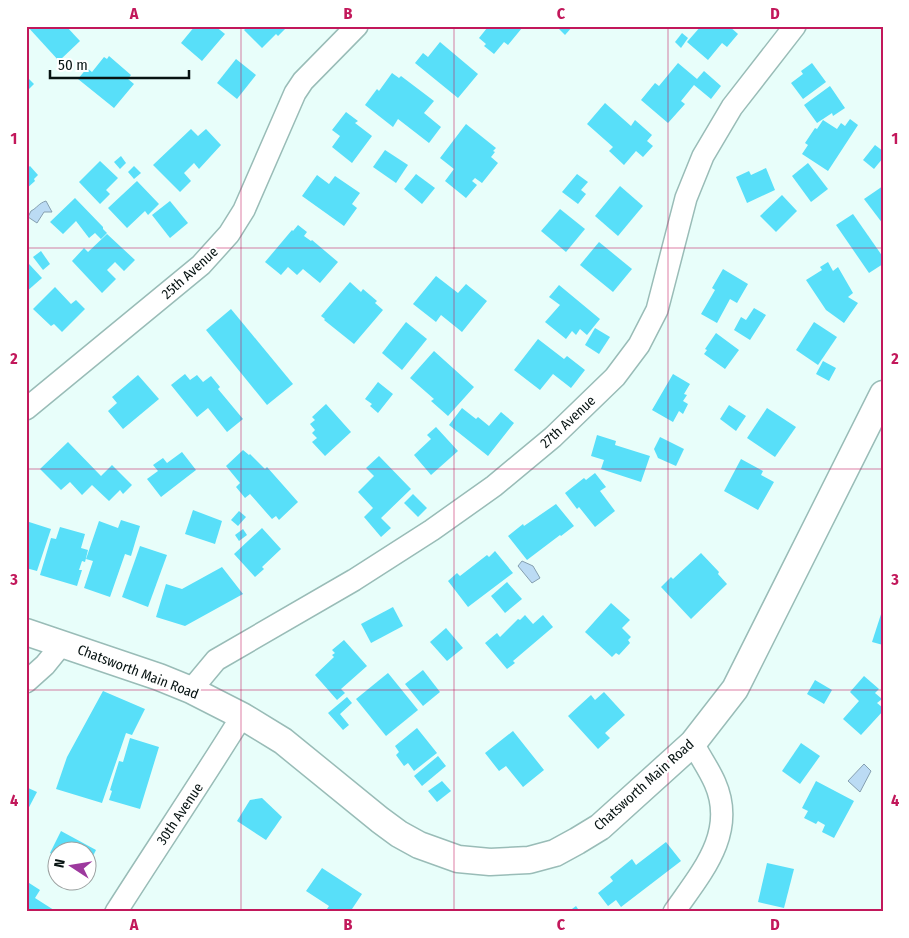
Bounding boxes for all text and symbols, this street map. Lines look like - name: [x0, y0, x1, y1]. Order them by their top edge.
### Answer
- text: A: [129, 4, 139, 23]
- text: B: [344, 4, 353, 23]
- text: C: [557, 4, 566, 23]
- text: D: [770, 4, 780, 23]
- scale bar: [50, 48, 189, 80]
- text: 50 m: [58, 56, 88, 74]
- text: 1: [11, 129, 17, 148]
- text: 1: [892, 129, 898, 148]
- street label: 25th Avenue: [158, 243, 222, 303]
- text: 2: [9, 349, 18, 368]
- text: 2: [890, 349, 899, 368]
- street label: 27th Avenue: [537, 392, 599, 452]
- text: 3: [9, 570, 18, 589]
- text: 3: [890, 570, 899, 589]
- street label: Chatsworth Main Road: [75, 641, 201, 703]
- street label: Chatsworth Main Road: [591, 736, 697, 834]
- street label: 30th Avenue: [153, 780, 207, 848]
- text: 4: [10, 791, 18, 810]
- text: 4: [891, 791, 899, 810]
- north arrow: [48, 840, 98, 890]
- text: N: [51, 858, 69, 869]
- text: A: [129, 915, 139, 934]
- text: B: [344, 915, 353, 934]
- text: C: [557, 915, 566, 934]
- text: D: [770, 915, 780, 934]

